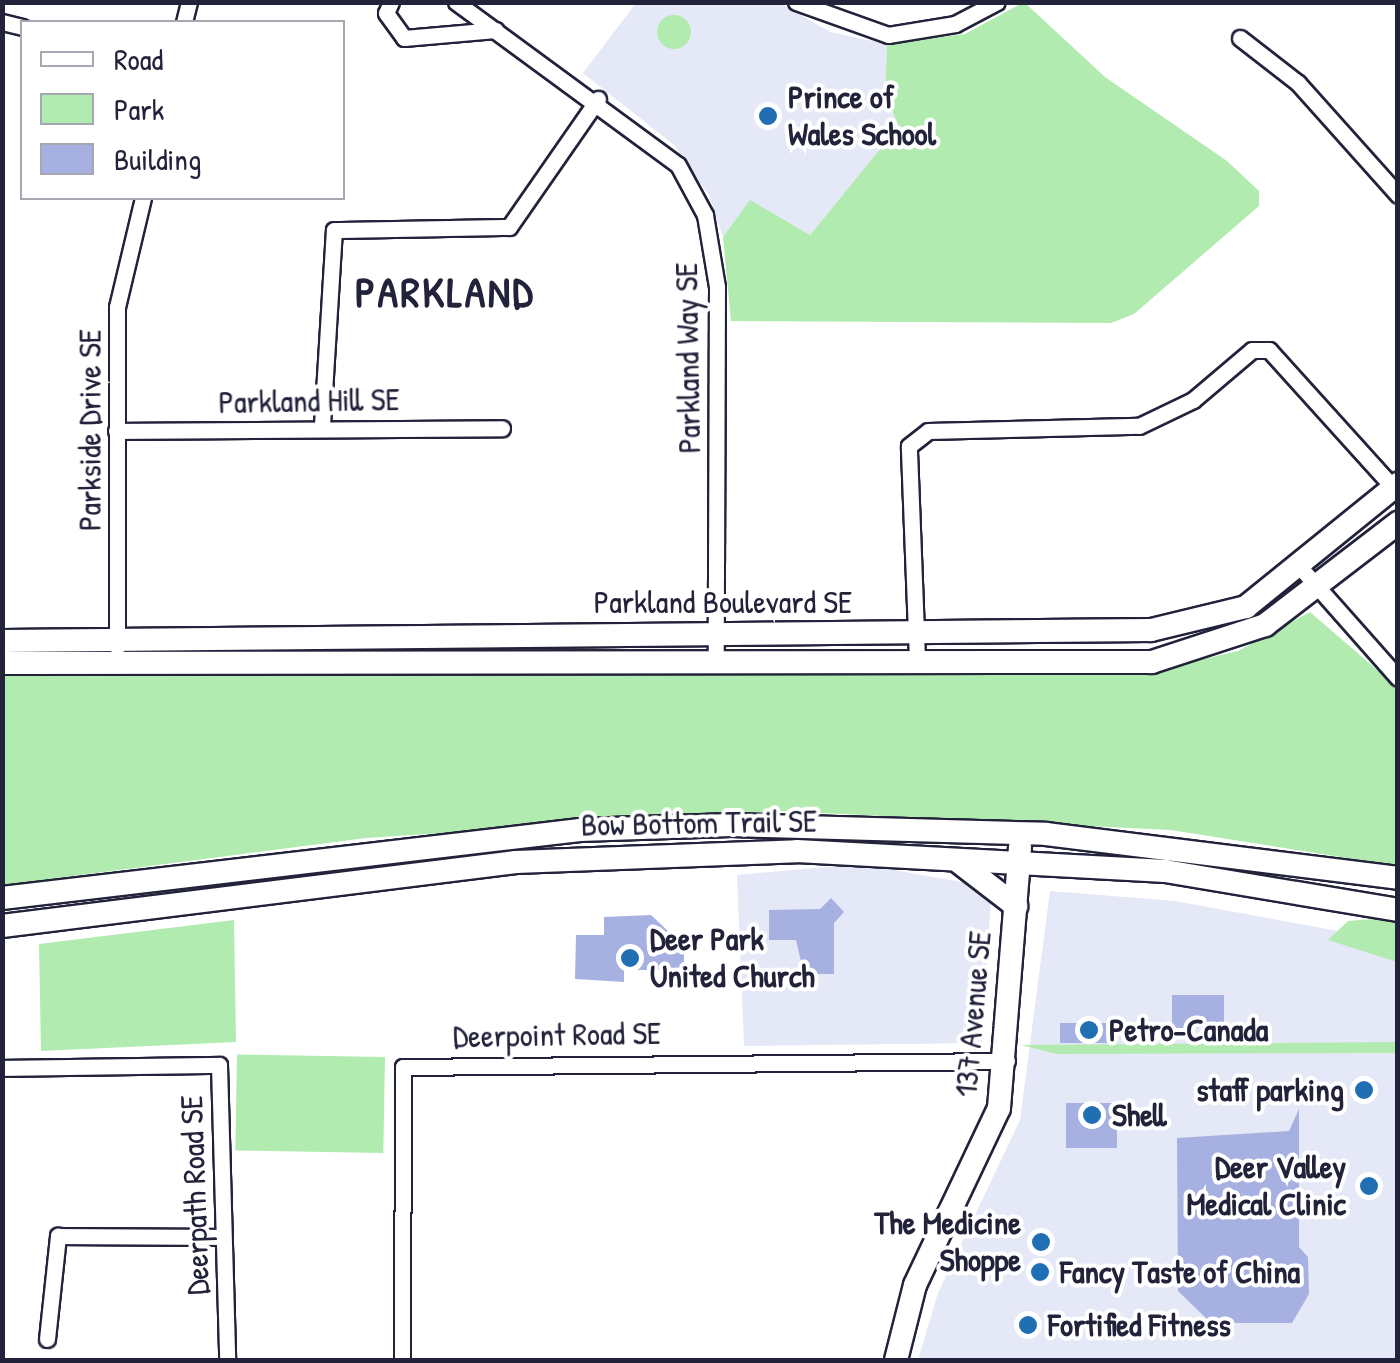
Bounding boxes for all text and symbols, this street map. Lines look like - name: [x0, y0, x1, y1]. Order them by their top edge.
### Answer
- legend: [20, 20, 345, 200]
- text: Road: [114, 39, 163, 79]
- place label: Prince of Wales School: [788, 79, 936, 154]
- text: Park: [114, 89, 164, 129]
- marker: Prince of Wales School: [757, 105, 779, 127]
- text: Building: [114, 139, 201, 179]
- street label: Parkland Way SE: [667, 262, 709, 454]
- district label: PARKLAND: [355, 267, 535, 317]
- street label: Parkside Drive SE: [71, 329, 109, 531]
- street label: Parkland Hill SE: [218, 380, 400, 422]
- street label: Parkland Boulevard SE: [594, 583, 852, 621]
- street label: Bow Bottom Trail SE: [581, 802, 817, 844]
- place label: Deer Park United Church: [650, 921, 815, 996]
- street label: 137 Avenue SE: [947, 929, 999, 1099]
- marker: Deer Park United Church: [619, 947, 641, 969]
- place label: Petro-Canada: [1109, 1011, 1268, 1049]
- street label: Deerpoint Road SE: [453, 1014, 661, 1056]
- marker: Petro-Canada: [1078, 1019, 1100, 1041]
- place label: staff parking: [1196, 1071, 1344, 1109]
- marker: staff parking: [1353, 1079, 1375, 1101]
- street label: Deerpath Road SE: [172, 1095, 218, 1295]
- place label: Shell: [1112, 1096, 1167, 1134]
- marker: Shell: [1081, 1104, 1103, 1126]
- place label: Deer Valley Medical Clinic: [1186, 1149, 1346, 1224]
- marker: Deer Valley Medical Clinic: [1356, 1173, 1382, 1199]
- place label: The Medicine Shoppe: [874, 1205, 1021, 1280]
- marker: The Medicine Shoppe: [1030, 1231, 1052, 1253]
- place label: Fancy Taste of China: [1060, 1253, 1300, 1291]
- marker: Fancy Taste of China: [1029, 1261, 1051, 1283]
- place label: Fortified Fitness: [1048, 1306, 1231, 1344]
- marker: Fortified Fitness: [1017, 1314, 1039, 1336]

